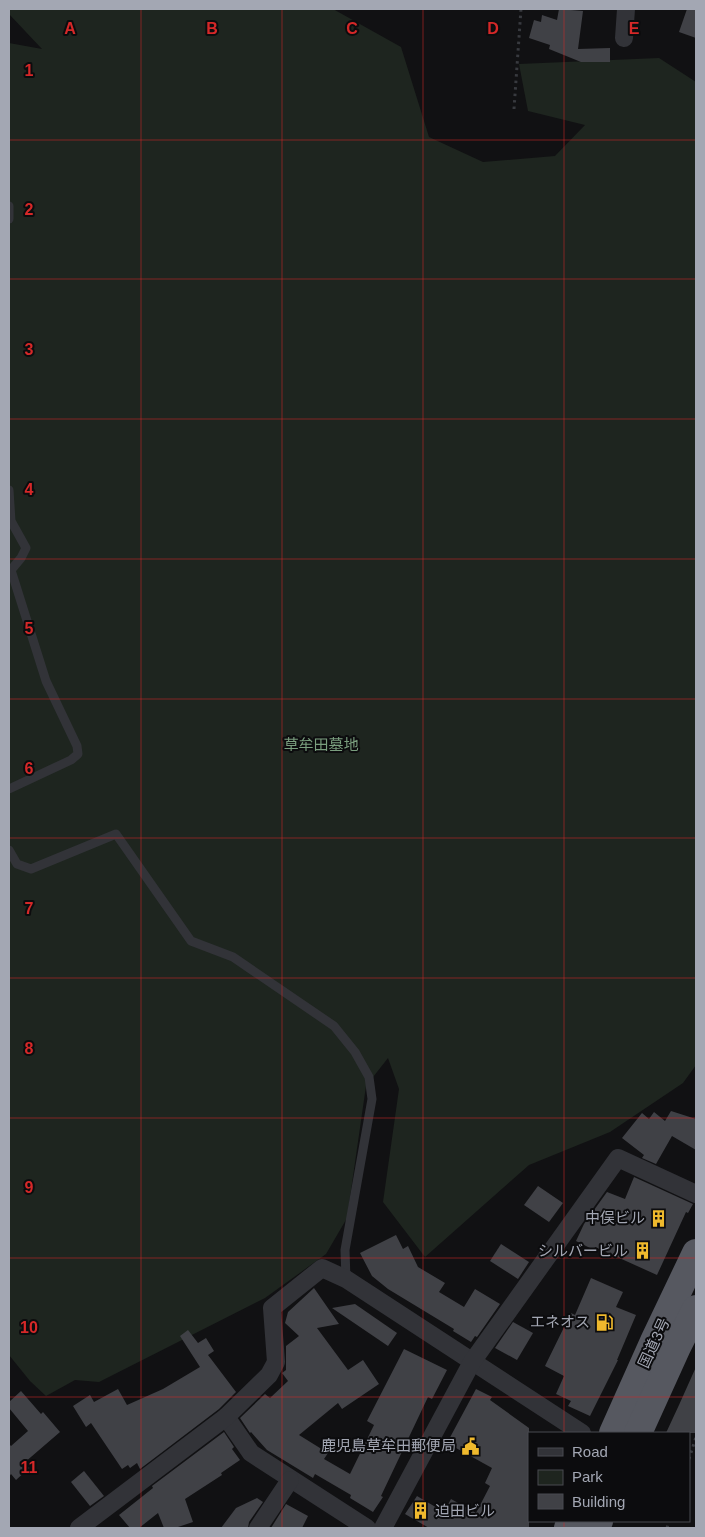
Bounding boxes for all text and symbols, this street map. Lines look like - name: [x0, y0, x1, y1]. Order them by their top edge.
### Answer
- text: A: [64, 20, 76, 37]
- text: B: [206, 20, 218, 37]
- text: C: [346, 20, 358, 37]
- text: D: [487, 20, 499, 37]
- text: E: [629, 20, 640, 37]
- text: 1: [25, 62, 34, 79]
- text: 2: [25, 201, 34, 218]
- text: 3: [25, 341, 34, 358]
- text: 4: [25, 481, 34, 498]
- text: 5: [25, 620, 34, 637]
- park label: 草牟田墓地: [283, 736, 359, 753]
- text: 6: [25, 760, 34, 777]
- text: 7: [25, 900, 34, 917]
- text: 8: [25, 1040, 34, 1057]
- text: 9: [25, 1179, 34, 1196]
- building icon: 中俣ビル: [649, 1208, 669, 1228]
- place label: 中俣ビル: [585, 1209, 645, 1226]
- building icon: シルバービル: [632, 1241, 652, 1261]
- place label: シルバービル: [538, 1242, 628, 1259]
- fuel station icon: エネオス: [594, 1312, 614, 1332]
- place label: エネオス: [530, 1313, 590, 1330]
- street label: 国道3号: [635, 1315, 673, 1371]
- text: 10: [20, 1319, 38, 1336]
- legend: [528, 1432, 690, 1522]
- public building icon: 鹿児島草牟田郵便局: [460, 1436, 480, 1456]
- place label: 鹿児島草牟田郵便局: [321, 1437, 456, 1454]
- text: Road: [572, 1443, 608, 1460]
- text: 11: [21, 1459, 38, 1476]
- text: Park: [572, 1468, 603, 1485]
- text: Building: [572, 1493, 625, 1510]
- building icon: 迫田ビル: [411, 1501, 431, 1521]
- place label: 迫田ビル: [435, 1502, 495, 1519]

